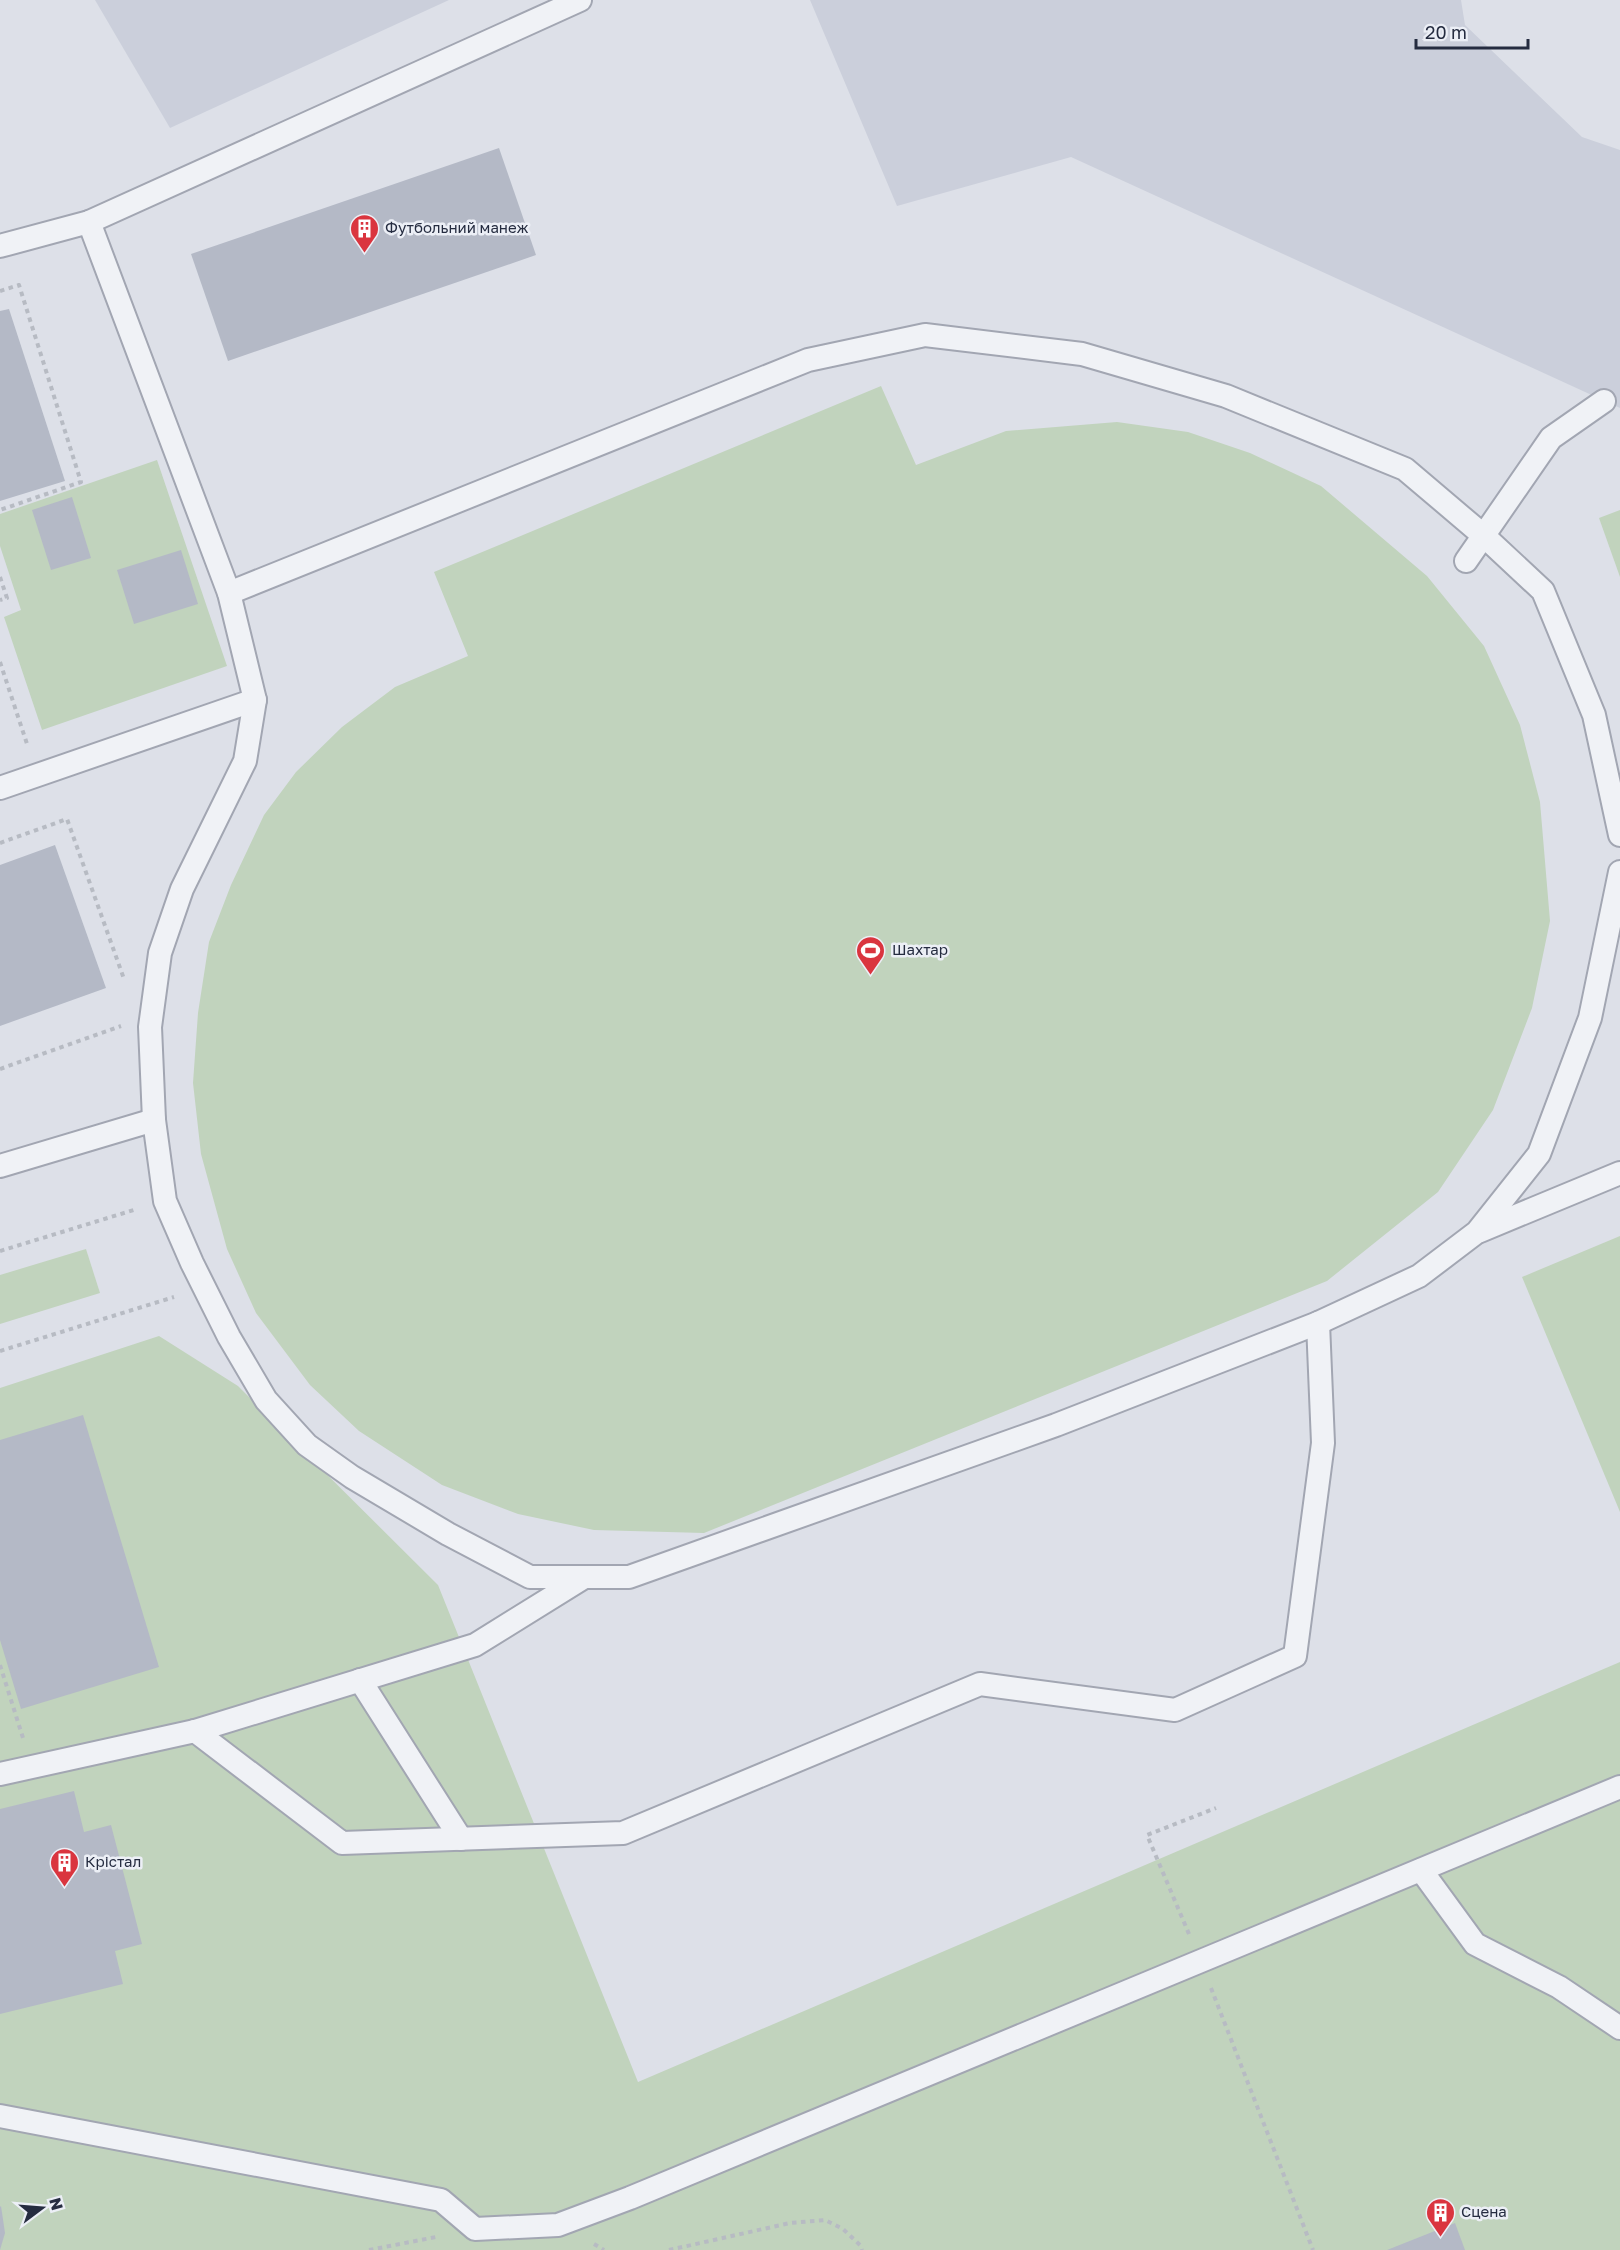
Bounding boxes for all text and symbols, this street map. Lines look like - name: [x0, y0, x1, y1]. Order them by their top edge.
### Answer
- scale bar: [1416, 12, 1528, 50]
- text: 20 m: [1425, 21, 1467, 43]
- building icon: Футбольний манеж: [348, 212, 380, 254]
- place label: Футбольний манеж: [385, 218, 528, 236]
- sports icon: Шахтар: [855, 934, 887, 976]
- place label: Шахтар: [892, 940, 948, 958]
- building icon: Крістал: [48, 1846, 80, 1888]
- place label: Крістал: [85, 1852, 141, 1870]
- north arrow: [12, 2178, 72, 2238]
- text: N: [45, 2195, 68, 2212]
- building icon: Сцена: [1424, 2196, 1456, 2238]
- place label: Сцена: [1461, 2202, 1507, 2220]

